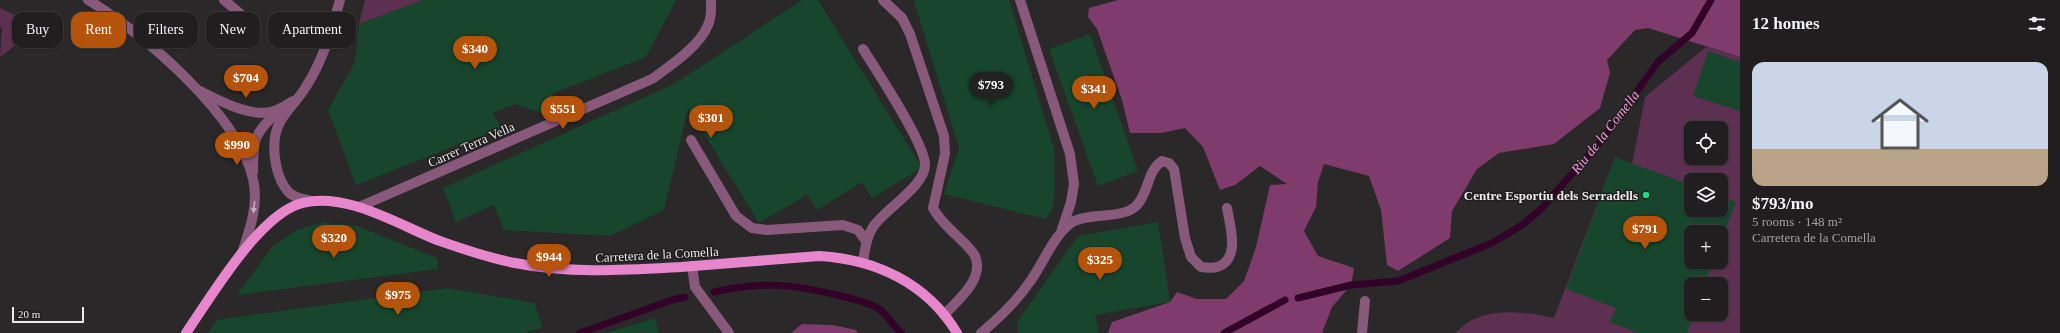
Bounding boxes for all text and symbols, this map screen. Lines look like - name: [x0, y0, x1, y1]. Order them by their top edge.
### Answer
- chip: Buy: [12, 12, 63, 48]
- chip: Rent: [71, 12, 126, 48]
- chip: Filters: [134, 12, 198, 48]
- chip: New: [206, 12, 260, 48]
- chip: Apartment: [268, 12, 356, 48]
- icon: filters: [2026, 13, 2048, 35]
- text: 12 homes: [1752, 14, 1820, 33]
- pin: $340: [451, 36, 499, 70]
- text: $340: [462, 41, 488, 56]
- pin: $704: [222, 65, 270, 99]
- text: $704: [233, 70, 259, 85]
- pin: $793: [967, 72, 1015, 106]
- pin: $341: [1070, 76, 1118, 110]
- text: $793: [978, 77, 1004, 92]
- text: $341: [1081, 81, 1107, 96]
- water label: Riu de la Comella: [1568, 88, 1643, 178]
- icon: home: [1864, 88, 1936, 160]
- pin: $551: [539, 96, 587, 130]
- text: $551: [550, 101, 576, 116]
- pin: $301: [687, 105, 735, 139]
- text: $301: [698, 110, 724, 125]
- street label: Carrer Terra Vella: [426, 119, 517, 170]
- map controls: [1684, 121, 1728, 321]
- button: locate: [1684, 121, 1728, 165]
- pin: $990: [213, 132, 261, 166]
- text: $990: [224, 137, 250, 152]
- button: layers: [1684, 173, 1728, 217]
- place label: Centre Esportiu dels Serradells: [1464, 188, 1638, 203]
- marker: Centre Esportiu dels Serradells: [1641, 190, 1651, 200]
- text: $793/mo: [1752, 194, 1813, 213]
- one-way arrow: [251, 201, 257, 213]
- text: 5 rooms · 148 m²: [1752, 214, 1842, 229]
- pin: $791: [1621, 216, 1669, 250]
- text: $791: [1632, 221, 1658, 236]
- pin: $320: [310, 225, 358, 259]
- button: +: [1684, 225, 1728, 269]
- text: $320: [321, 230, 347, 245]
- text: Carretera de la Comella: [1752, 230, 1876, 245]
- pin: $944: [525, 244, 573, 278]
- street label: Carretera de la Comella: [595, 244, 719, 265]
- pin: $325: [1076, 247, 1124, 281]
- text: $944: [536, 249, 562, 264]
- text: $325: [1087, 252, 1113, 267]
- button: −: [1684, 277, 1728, 321]
- pin: $975: [374, 282, 422, 316]
- text: $975: [385, 287, 411, 302]
- scale bar: [12, 305, 84, 324]
- text: 20 m: [18, 308, 40, 320]

